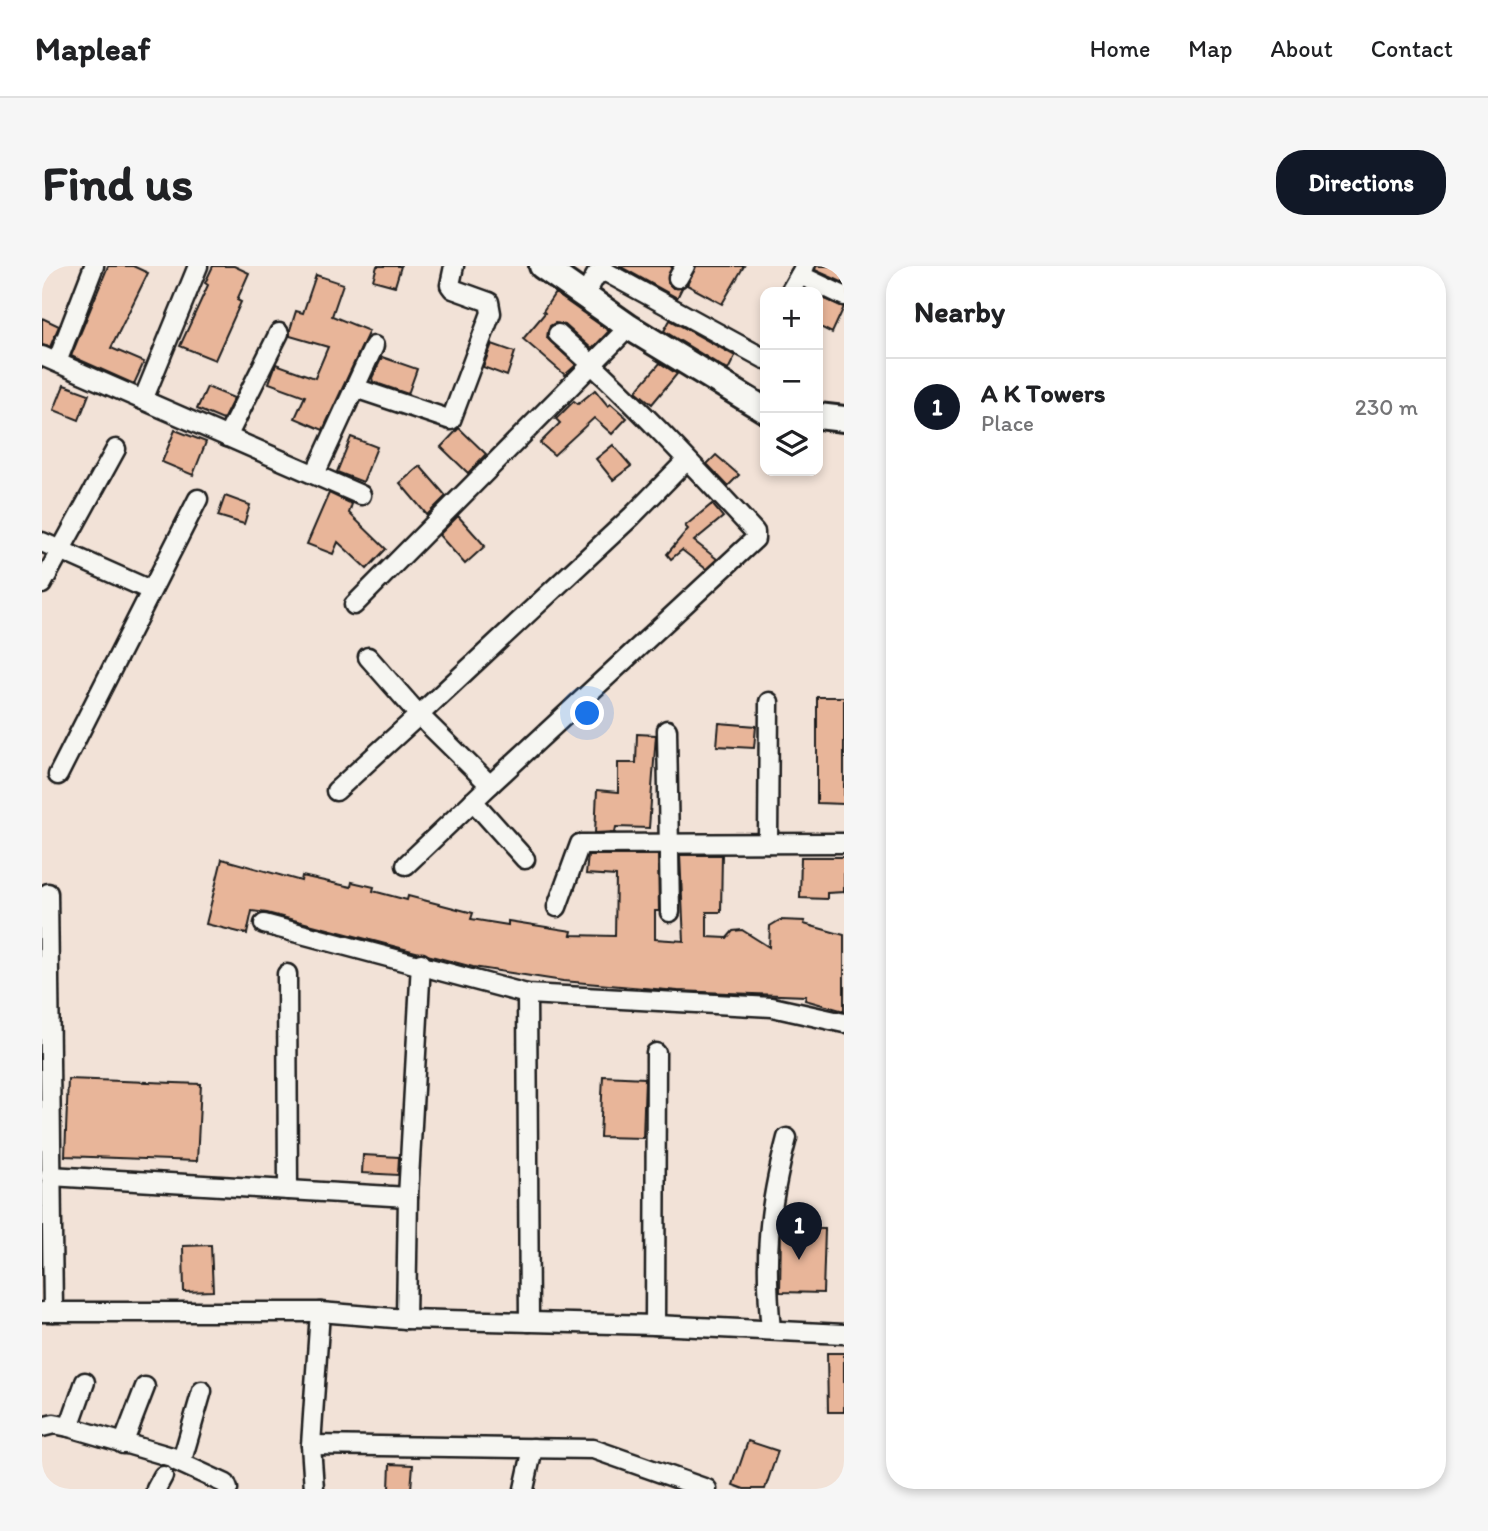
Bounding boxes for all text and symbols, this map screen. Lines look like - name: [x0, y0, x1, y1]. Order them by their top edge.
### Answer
- text: Mapleaf: [35, 29, 150, 68]
- text: Home: [1090, 34, 1150, 63]
- text: Map: [1188, 34, 1232, 63]
- text: About: [1270, 34, 1333, 63]
- text: Contact: [1371, 34, 1453, 63]
- button: Directions: [1276, 150, 1446, 215]
- text: Find us: [42, 153, 193, 212]
- map controls: [760, 287, 823, 476]
- button: +: [760, 287, 823, 350]
- text: Nearby: [914, 293, 1005, 330]
- button: −: [760, 350, 823, 413]
- text: A K Towers: [981, 377, 1105, 409]
- text: 1: [932, 393, 942, 421]
- text: 230 m: [1355, 393, 1418, 421]
- text: Place: [981, 409, 1034, 437]
- button: layers: [760, 413, 823, 476]
- your location: [570, 696, 604, 730]
- pin: 1: [776, 1202, 822, 1260]

